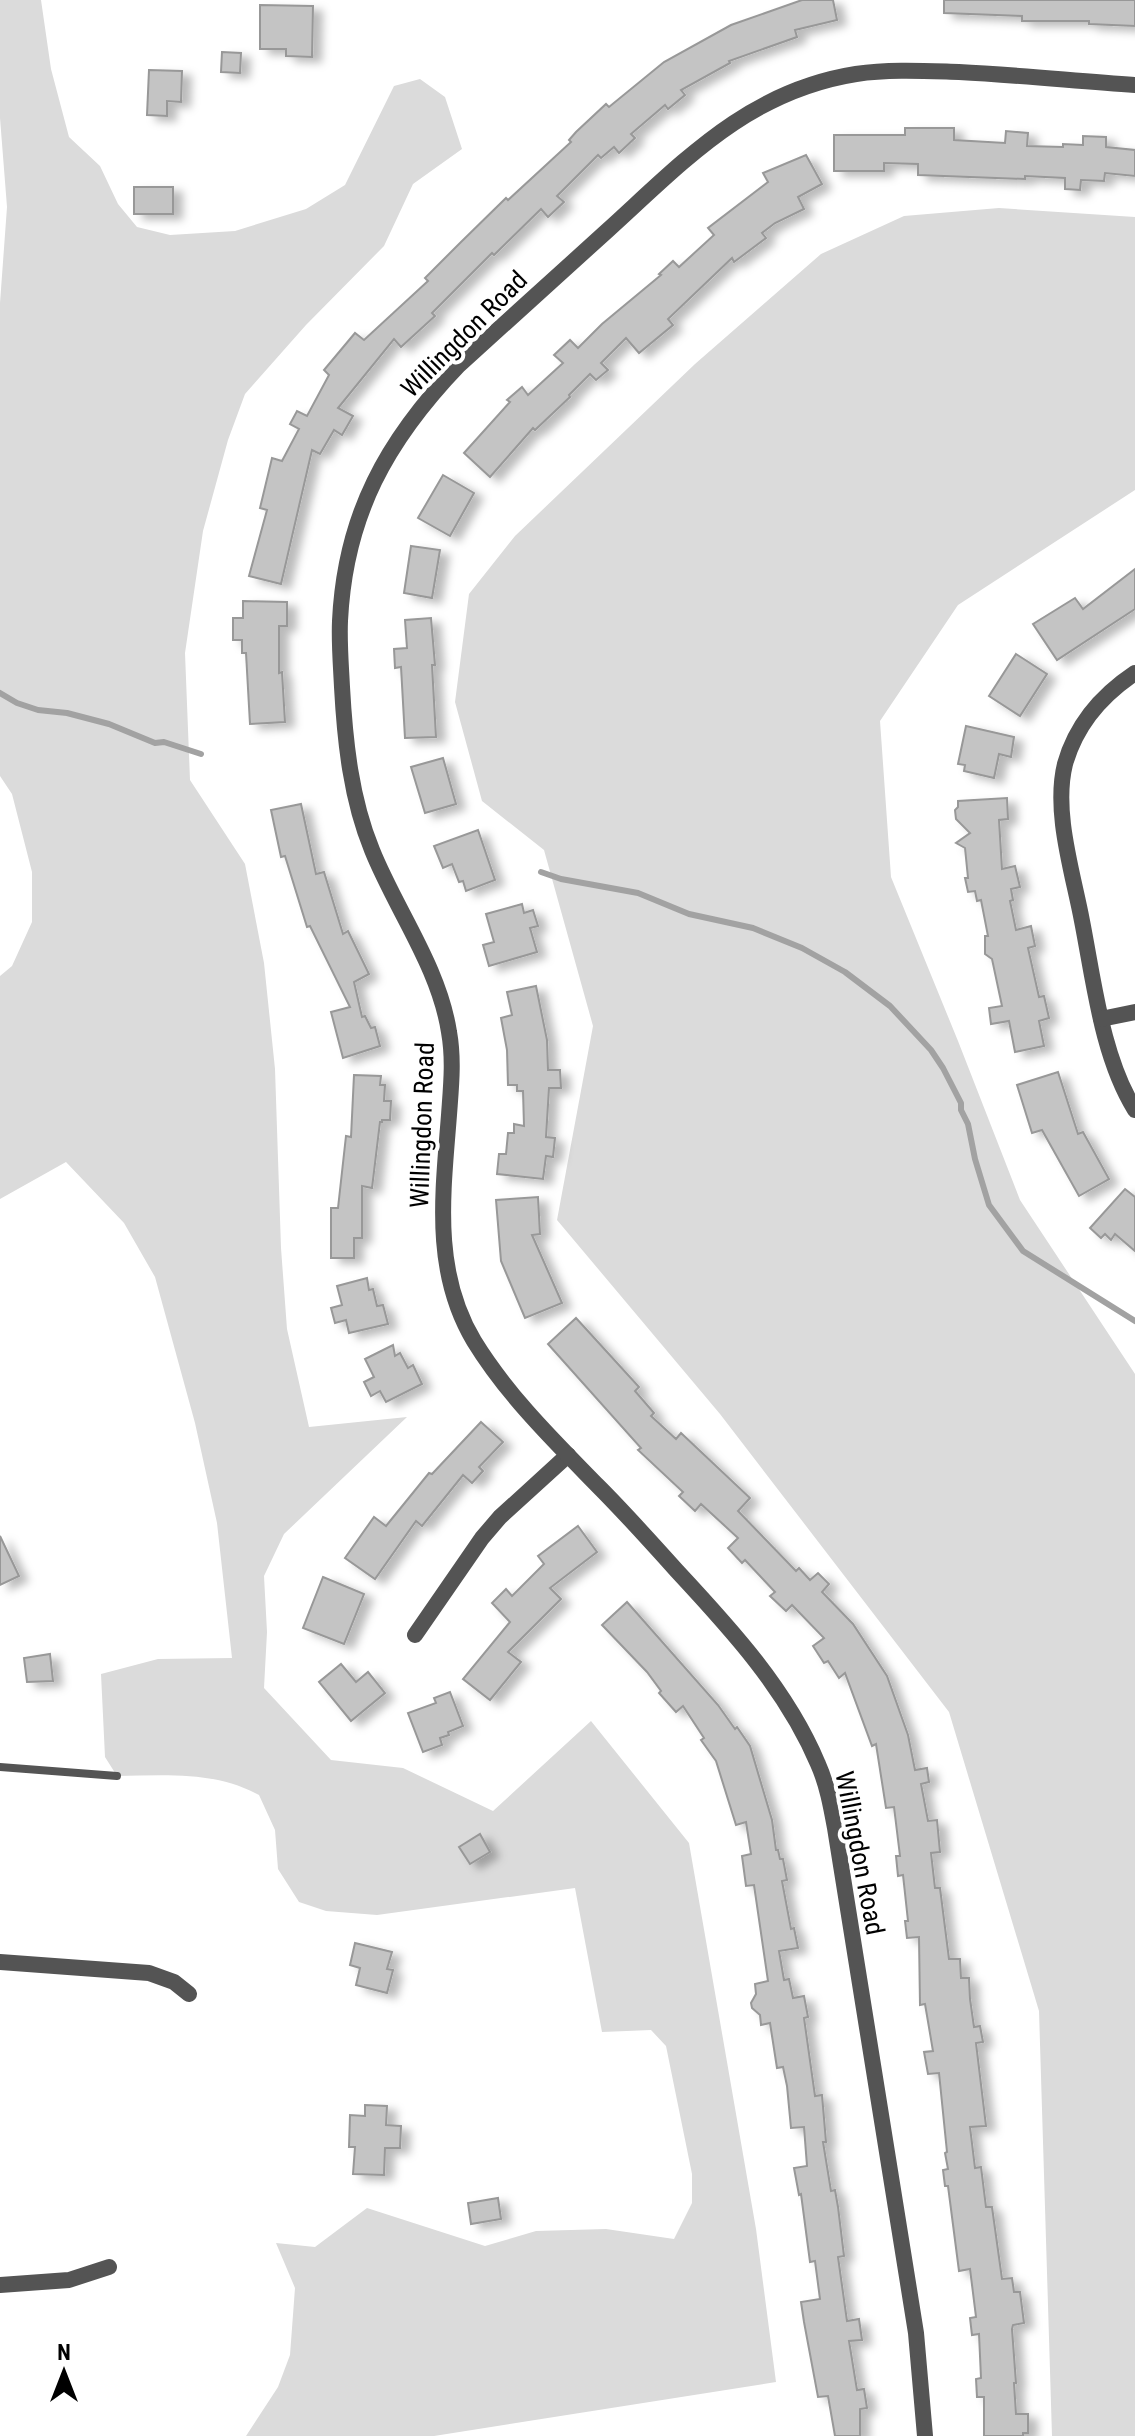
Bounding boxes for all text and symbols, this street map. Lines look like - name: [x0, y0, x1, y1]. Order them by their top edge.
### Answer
- street label: Willingdon Road: [395, 265, 533, 403]
- street label: Willingdon Road: [404, 1042, 440, 1208]
- street label: Willingdon Road: [829, 1769, 891, 1937]
- north arrow: [24, 2332, 104, 2412]
- text: N: [57, 2340, 71, 2365]

